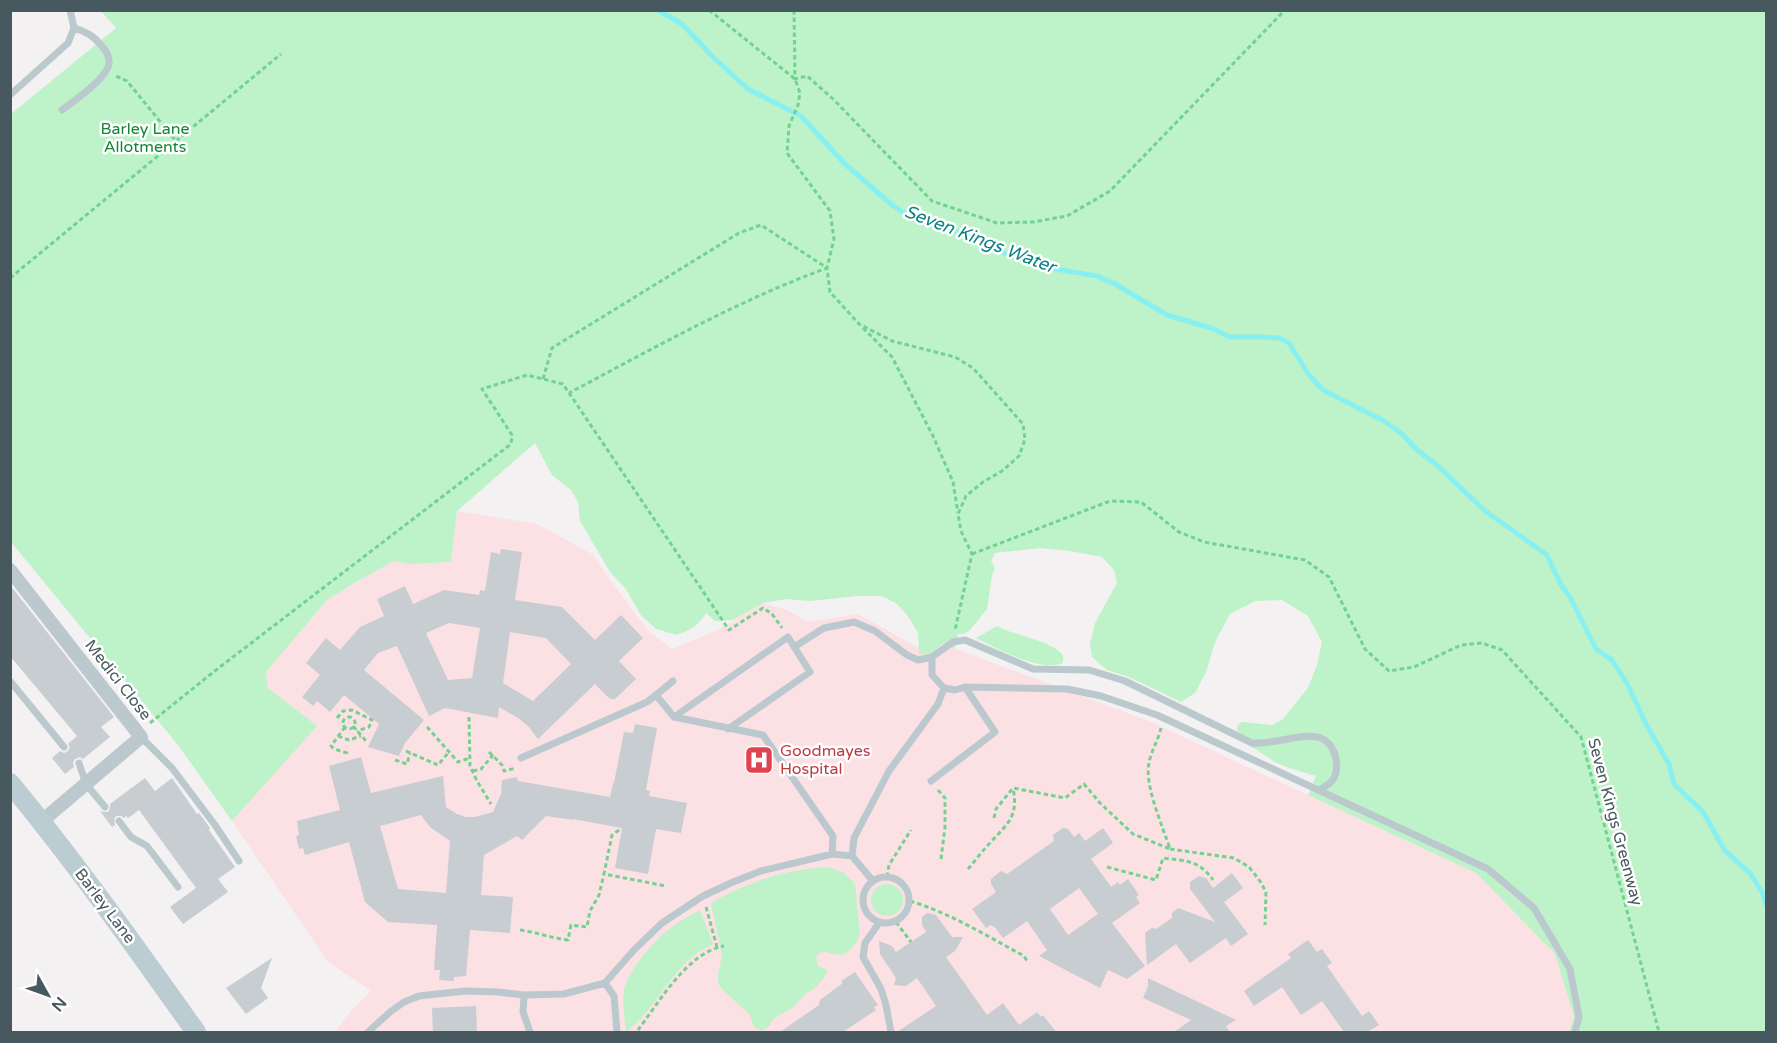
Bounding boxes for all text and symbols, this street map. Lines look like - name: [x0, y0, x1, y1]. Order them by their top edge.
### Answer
- park label: Barley Lane Allotments: [101, 119, 189, 157]
- water label: Seven Kings Water: [901, 200, 1061, 279]
- street label: Medici Close: [80, 636, 156, 724]
- street label: Seven Kings Greenway: [1583, 736, 1647, 908]
- place label: Goodmayes Hospital: [780, 741, 870, 779]
- hospital icon: Goodmayes Hospital: [743, 744, 775, 776]
- street label: Barley Lane: [70, 864, 140, 948]
- north arrow: [18, 965, 78, 1025]
- text: N: [47, 993, 71, 1015]

